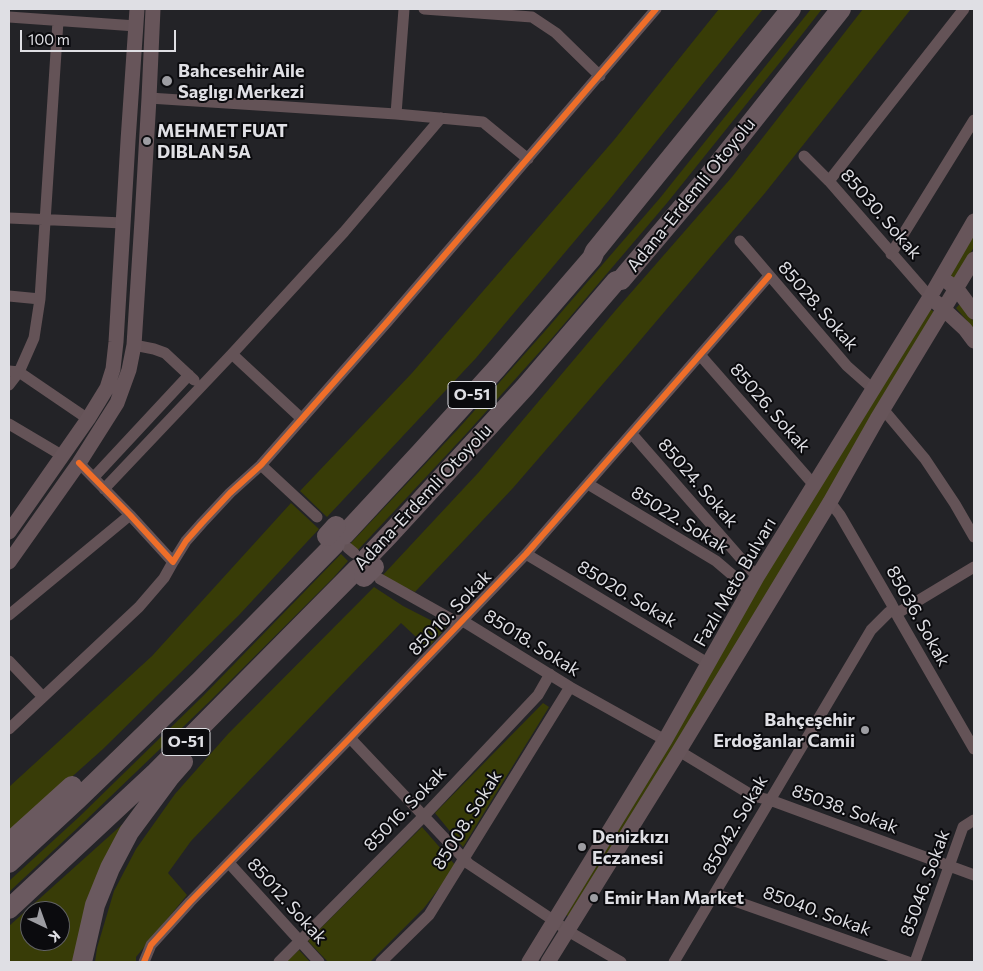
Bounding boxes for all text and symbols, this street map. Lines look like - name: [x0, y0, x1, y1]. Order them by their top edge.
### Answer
- scale bar: [22, 20, 179, 52]
- text: 100 m: [28, 30, 70, 48]
- place label: Bahcesehir Aile Saglıgı Merkezi: [178, 60, 304, 102]
- marker: Bahcesehir Aile Saglıgı Merkezi: [160, 74, 174, 88]
- street label: Adana-Erdemli Otoyolu: [622, 114, 760, 276]
- place label: MEHMET FUAT DIBLAN 5A: [157, 120, 288, 162]
- marker: MEHMET FUAT DIBLAN 5A: [141, 135, 153, 147]
- street label: 85030. Sokak: [836, 164, 926, 264]
- street label: 85028. Sokak: [773, 257, 863, 355]
- street label: 85026. Sokak: [725, 359, 815, 457]
- road number: O-51: [448, 382, 496, 408]
- street label: Adana-Erdemli Otoyolu: [350, 420, 496, 574]
- street label: 85024. Sokak: [653, 434, 743, 532]
- street label: 85022. Sokak: [627, 481, 733, 559]
- street label: Fazlı Meto Bulvarı: [689, 514, 781, 650]
- street label: 85020. Sokak: [573, 556, 681, 632]
- street label: 85036. Sokak: [881, 562, 955, 670]
- street label: 85010. Sokak: [404, 566, 496, 660]
- street label: 85018. Sokak: [480, 605, 584, 681]
- place label: Bahçeşehir Erdoğanlar Camii: [713, 709, 855, 752]
- marker: Bahçeşehir Erdoğanlar Camii: [859, 724, 871, 736]
- road number: O-51: [162, 729, 210, 756]
- street label: 85016. Sokak: [359, 762, 451, 856]
- street label: 85008. Sokak: [428, 766, 506, 874]
- street label: 85042. Sokak: [698, 771, 772, 879]
- street label: 85038. Sokak: [789, 780, 901, 838]
- place label: Denizkızı Eczanesi: [592, 826, 669, 869]
- street label: 85046. Sokak: [896, 827, 954, 939]
- marker: Denizkızı Eczanesi: [576, 841, 588, 853]
- street label: 85012. Sokak: [243, 853, 331, 949]
- street label: 85040. Sokak: [760, 881, 874, 941]
- place label: Emir Han Market: [604, 887, 744, 909]
- marker: Emir Han Market: [588, 892, 600, 904]
- north arrow: [20, 901, 70, 951]
- text: K: [45, 927, 64, 946]

